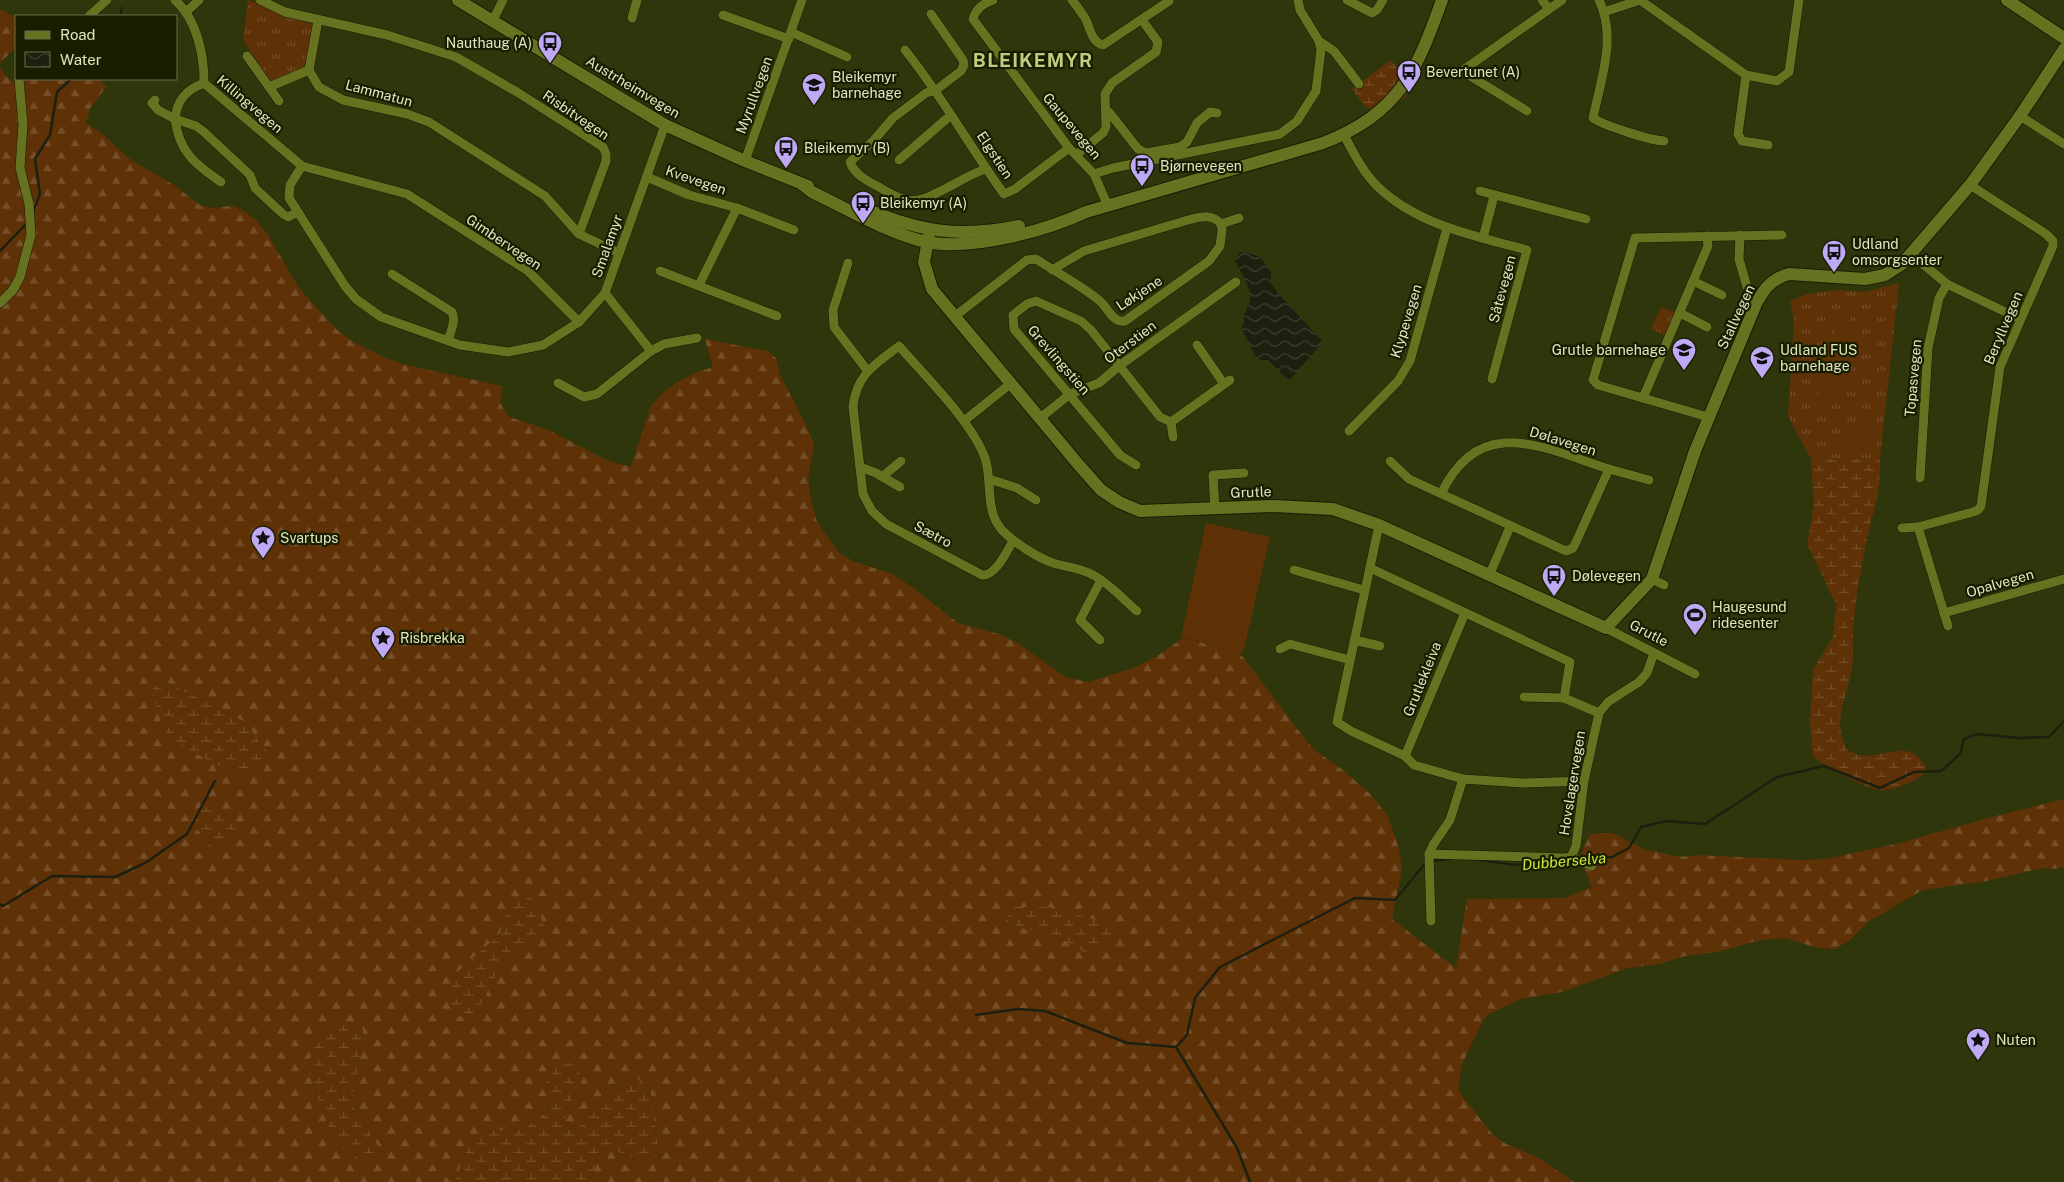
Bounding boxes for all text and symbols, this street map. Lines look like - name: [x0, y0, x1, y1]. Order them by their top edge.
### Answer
- legend: [15, 15, 178, 80]
- text: Road: [60, 26, 96, 43]
- bus stop icon: Nauthaug (A): [537, 30, 563, 64]
- place label: Nauthaug (A): [446, 35, 532, 51]
- district label: BLEIKEMYR: [973, 49, 1093, 71]
- text: Water: [60, 51, 102, 68]
- street label: Austrheimvegen: [583, 53, 683, 121]
- street label: Myrullvegen: [733, 54, 775, 136]
- bus stop icon: Bevertunet (A): [1396, 59, 1422, 93]
- place label: Bevertunet (A): [1426, 64, 1520, 80]
- place label: Bleikemyr barnehage: [832, 69, 902, 101]
- street label: Killingvegen: [214, 72, 286, 136]
- school or university icon: Bleikemyr barnehage: [801, 72, 827, 106]
- street label: Lammatun: [344, 76, 414, 110]
- street label: Risbitvegen: [540, 87, 612, 143]
- street label: Gaupevegen: [1040, 90, 1104, 162]
- street label: Elgstien: [974, 128, 1016, 182]
- bus stop icon: Bleikemyr (B): [773, 135, 799, 169]
- place label: Bleikemyr (B): [804, 140, 890, 156]
- bus stop icon: Bjørnevegen: [1129, 153, 1155, 187]
- place label: Bjørnevegen: [1160, 158, 1242, 174]
- street label: Kvevegen: [664, 162, 728, 198]
- bus stop icon: Bleikemyr (A): [850, 190, 876, 224]
- place label: Bleikemyr (A): [880, 195, 967, 211]
- street label: Gimbervegen: [463, 211, 545, 273]
- street label: Smalamyr: [588, 212, 626, 280]
- place label: Udland omsorgsenter: [1852, 236, 1942, 268]
- bus stop icon: Udland omsorgsenter: [1821, 239, 1847, 273]
- street label: Såtevegen: [1485, 254, 1519, 324]
- street label: Løkjene: [1113, 272, 1165, 314]
- street label: Klypevegen: [1387, 282, 1425, 360]
- street label: Stallvegen: [1714, 282, 1758, 352]
- street label: Beryllvegen: [1980, 289, 2026, 367]
- street label: Oterstien: [1101, 317, 1159, 367]
- street label: Grevlingstien: [1025, 322, 1093, 398]
- school or university icon: Grutle barnehage: [1671, 337, 1697, 371]
- street label: Topasvegen: [1902, 339, 1924, 417]
- place label: Grutle barnehage: [1552, 342, 1666, 358]
- place label: Udland FUS barnehage: [1780, 342, 1858, 374]
- school or university icon: Udland FUS barnehage: [1749, 345, 1775, 379]
- street label: Dølavegen: [1528, 423, 1598, 459]
- street label: Grutle: [1230, 483, 1272, 501]
- street label: Sætro: [911, 517, 955, 551]
- place icon: Svartups: [250, 525, 276, 559]
- place label: Svartups: [280, 530, 338, 546]
- bus stop icon: Dølevegen: [1541, 563, 1567, 597]
- street label: Opalvegen: [1964, 566, 2036, 600]
- place label: Dølevegen: [1572, 568, 1641, 584]
- place label: Haugesund ridesenter: [1712, 599, 1787, 631]
- sports icon: Haugesund ridesenter: [1682, 602, 1708, 636]
- street label: Grutle: [1627, 617, 1671, 649]
- place icon: Risbrekka: [370, 625, 396, 659]
- place label: Risbrekka: [400, 630, 465, 646]
- street label: Grutlekleiva: [1400, 639, 1444, 719]
- street label: Hovslagervegen: [1556, 730, 1588, 836]
- water label: Dubberselva: [1521, 849, 1607, 873]
- place icon: Nuten: [1965, 1027, 1991, 1061]
- place label: Nuten: [1996, 1032, 2036, 1048]

